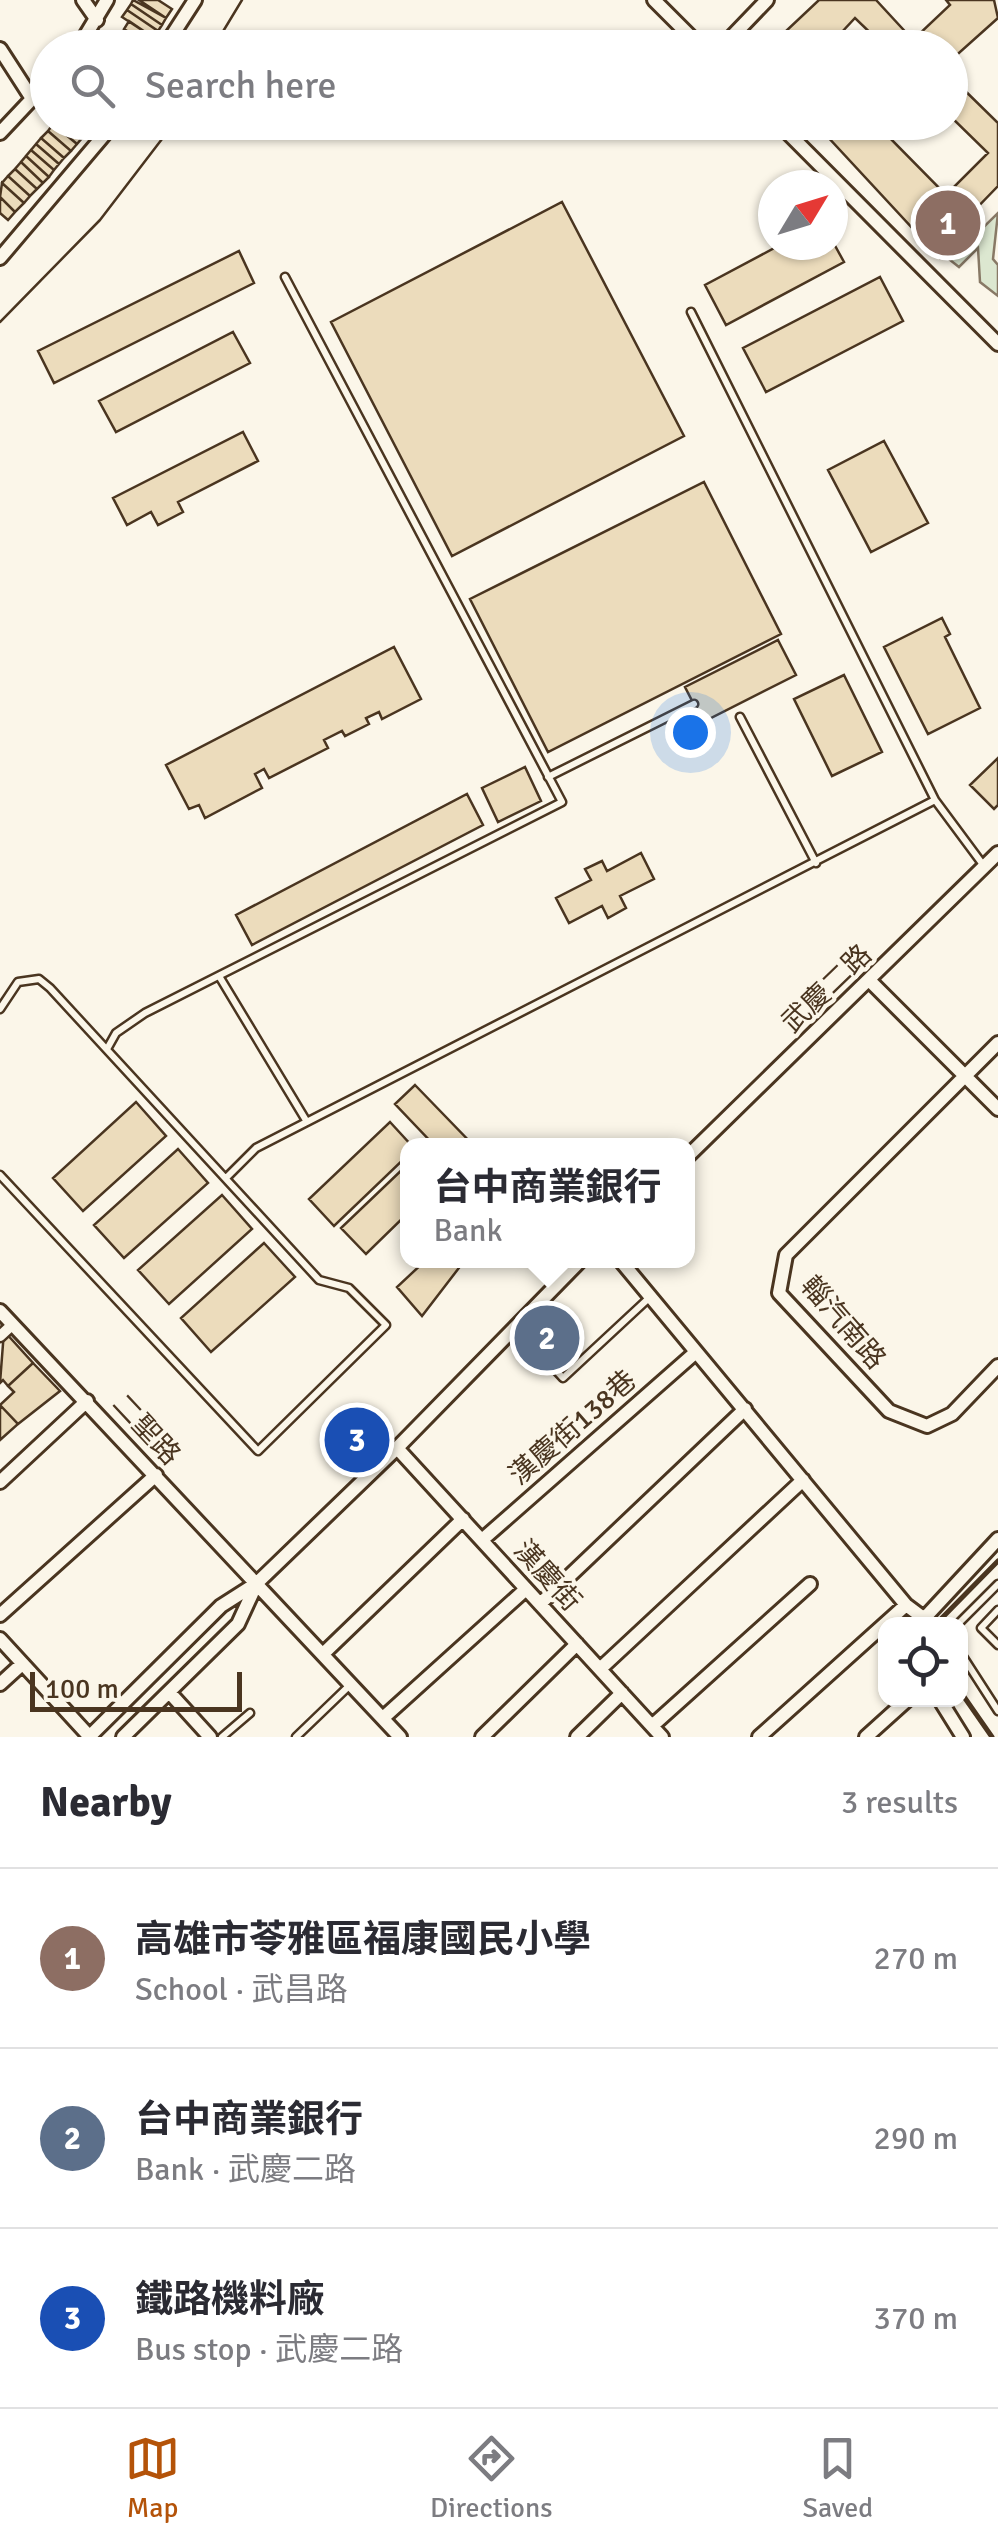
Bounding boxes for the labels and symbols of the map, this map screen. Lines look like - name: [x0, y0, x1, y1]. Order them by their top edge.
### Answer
- north arrow: [758, 170, 848, 260]
- pin: 1: [916, 186, 980, 260]
- your location: [665, 707, 716, 758]
- street label: 武慶二路: [775, 938, 879, 1040]
- street label: 輜汽南路: [794, 1269, 893, 1376]
- pin: 2: [514, 1300, 580, 1376]
- street label: 漢慶街138巷: [502, 1363, 643, 1492]
- street label: 二聖路: [105, 1387, 187, 1472]
- pin: 3: [324, 1402, 390, 1478]
- street label: 漢慶街: [507, 1533, 588, 1618]
- scale bar: [30, 1667, 242, 1712]

